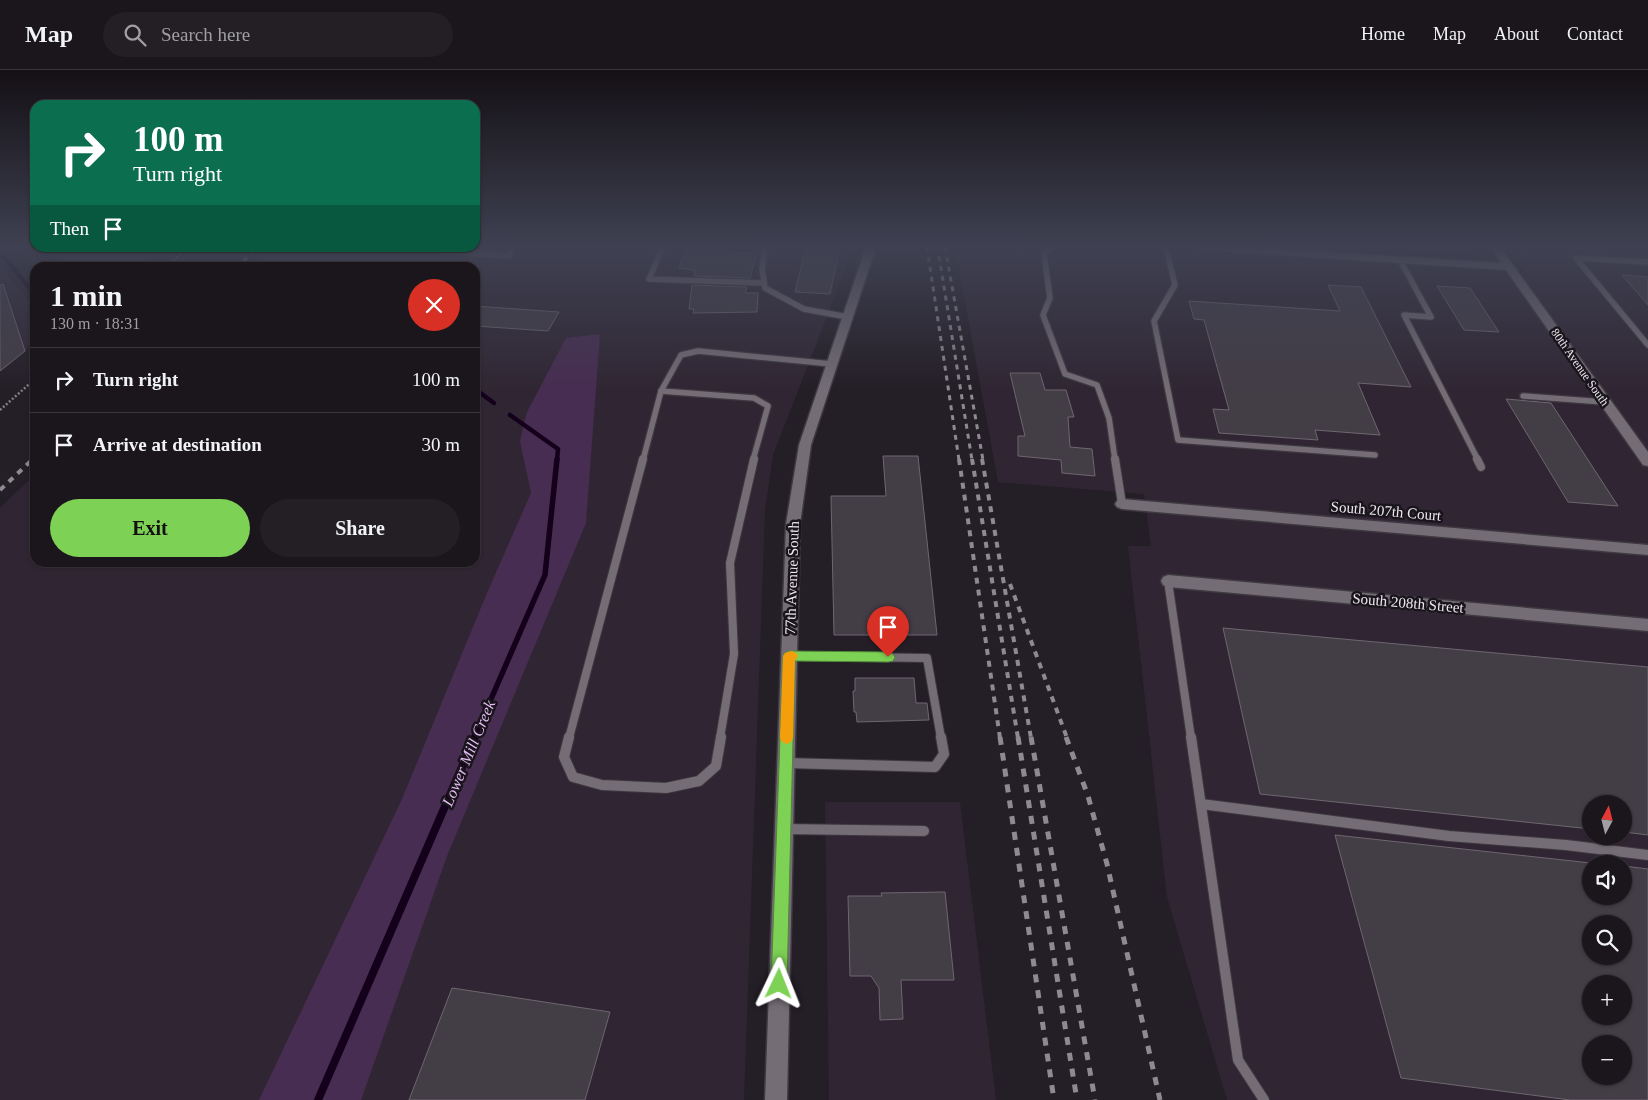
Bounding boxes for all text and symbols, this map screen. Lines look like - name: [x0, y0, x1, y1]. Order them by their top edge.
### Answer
- search box: [103, 12, 453, 57]
- text: Map: [25, 21, 73, 47]
- icon: search: [121, 21, 149, 49]
- text: Search here: [161, 24, 250, 45]
- text: Home: [1361, 24, 1405, 44]
- text: Map: [1433, 24, 1466, 44]
- text: About: [1494, 24, 1539, 44]
- text: Contact: [1567, 24, 1623, 44]
- icon: right: [50, 120, 115, 185]
- text: 100 m: [133, 120, 223, 159]
- text: Turn right: [133, 161, 222, 186]
- icon: arrive: [99, 215, 127, 243]
- text: Then: [50, 218, 89, 239]
- text: 1 min: [50, 279, 123, 312]
- button: close: [408, 279, 460, 331]
- text: 130 m · 18:31: [50, 315, 140, 332]
- street label: 80th Avenue South: [1548, 326, 1612, 408]
- icon: right: [50, 366, 78, 394]
- text: Turn right: [93, 369, 178, 390]
- text: 100 m: [412, 369, 460, 390]
- icon: arrive: [50, 431, 78, 459]
- text: Arrive at destination: [93, 434, 262, 455]
- text: 30 m: [421, 434, 460, 455]
- street label: South 207th Court: [1330, 498, 1443, 524]
- button: Exit: [50, 499, 250, 557]
- button: Share: [260, 499, 460, 557]
- street label: 77th Avenue South: [782, 520, 802, 635]
- street label: South 208th Street: [1352, 590, 1465, 616]
- pin: [867, 606, 909, 657]
- icon: arrive: [874, 613, 902, 641]
- water label: Lower Mill Creek: [438, 697, 499, 810]
- north arrow: [1582, 795, 1632, 845]
- map controls: [1582, 795, 1632, 1085]
- button: sound: [1582, 855, 1632, 905]
- button: search: [1582, 915, 1632, 965]
- position arrow: [752, 957, 804, 1009]
- button: +: [1582, 975, 1632, 1025]
- button: −: [1582, 1035, 1632, 1085]

